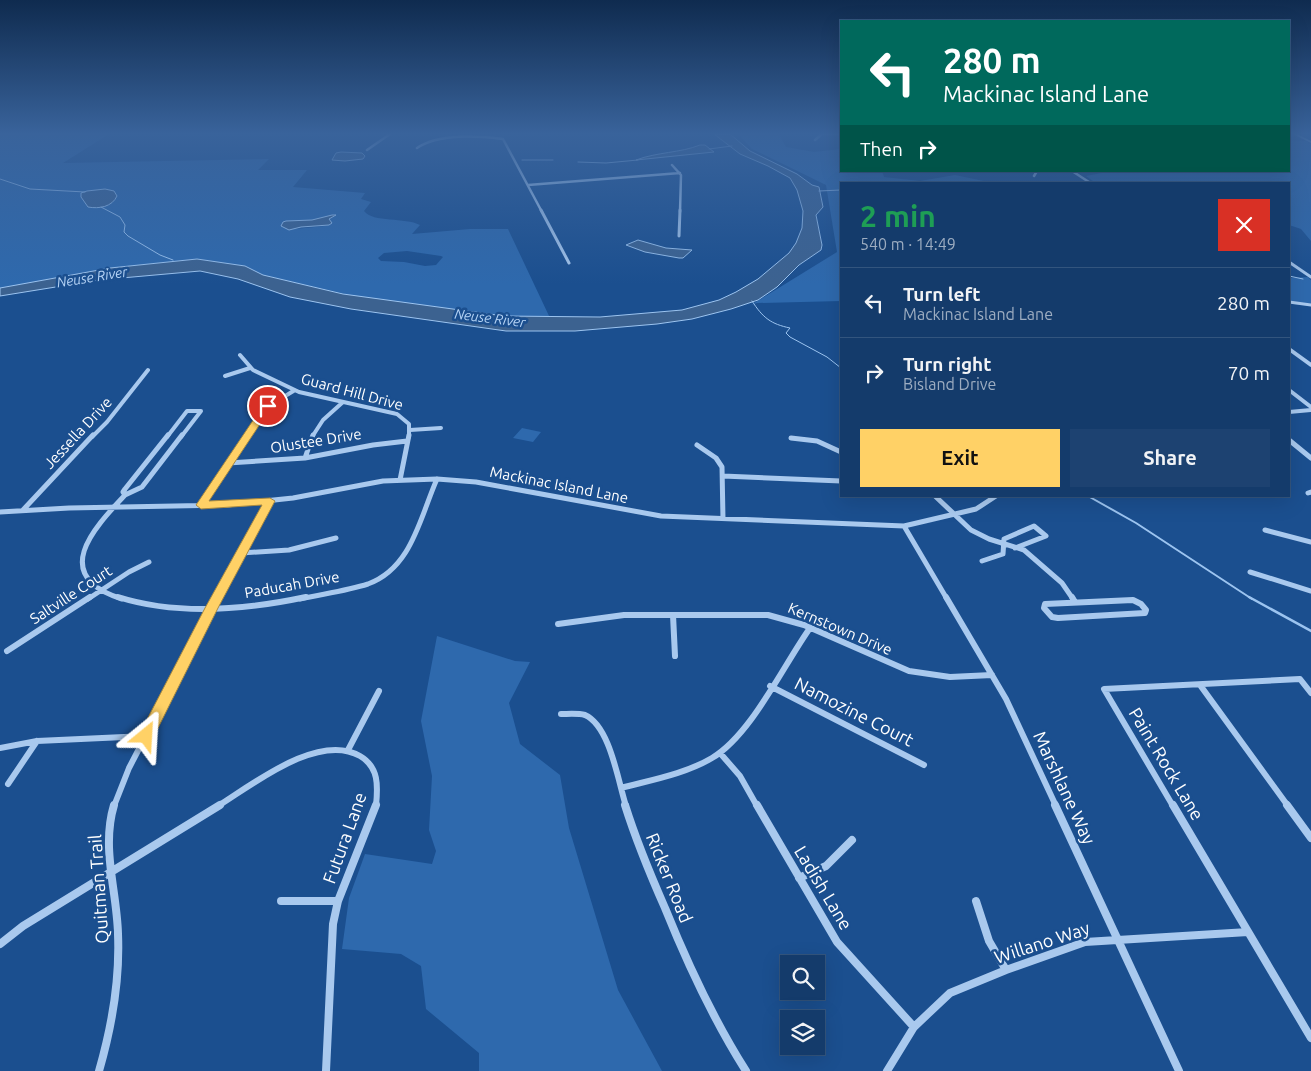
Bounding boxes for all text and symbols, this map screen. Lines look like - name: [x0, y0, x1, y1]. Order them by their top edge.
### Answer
- icon: left: [860, 40, 925, 105]
- text: 280 m: [943, 40, 1041, 80]
- text: Mackinac Island Lane: [943, 81, 1149, 106]
- icon: right: [913, 135, 941, 163]
- text: Then: [860, 138, 903, 160]
- text: 2 min: [860, 199, 936, 233]
- button: close: [1218, 199, 1270, 251]
- text: 540 m · 14:49: [860, 235, 956, 253]
- water label: Neuse River: [55, 263, 129, 290]
- text: Turn left: [903, 283, 981, 305]
- icon: left: [860, 289, 888, 317]
- text: 280 m: [1217, 292, 1270, 314]
- text: Mackinac Island Lane: [903, 305, 1053, 323]
- water label: Neuse River: [454, 306, 527, 330]
- text: Turn right: [903, 353, 991, 375]
- icon: right: [860, 359, 888, 387]
- text: 70 m: [1228, 362, 1270, 384]
- street label: Guard Hill Drive: [299, 370, 405, 413]
- text: Bisland Drive: [903, 375, 996, 393]
- pin: [247, 385, 289, 427]
- icon: arrive: [254, 392, 282, 420]
- street label: Jessella Drive: [40, 393, 115, 472]
- street label: Olustee Drive: [269, 425, 363, 456]
- button: Exit: [860, 429, 1060, 487]
- button: Share: [1070, 429, 1270, 487]
- street label: Mackinac Island Lane: [488, 463, 630, 506]
- street label: Saltville Court: [27, 562, 115, 627]
- street label: Paducah Drive: [243, 568, 341, 601]
- street label: Kernstown Drive: [785, 599, 895, 658]
- street label: Namozine Court: [792, 673, 917, 750]
- street label: Paint Rock Lane: [1125, 704, 1208, 823]
- position arrow: [119, 709, 171, 761]
- street label: Marshlane Way: [1030, 728, 1100, 848]
- street label: Futura Lane: [318, 789, 370, 886]
- street label: Ricker Road: [643, 830, 697, 925]
- street label: Quitman Trail: [84, 833, 113, 944]
- street label: Ladish Lane: [791, 842, 857, 933]
- street label: Willano Way: [991, 917, 1092, 967]
- map controls: [780, 955, 825, 1055]
- button: search: [780, 955, 825, 1000]
- button: layers: [780, 1010, 825, 1055]

